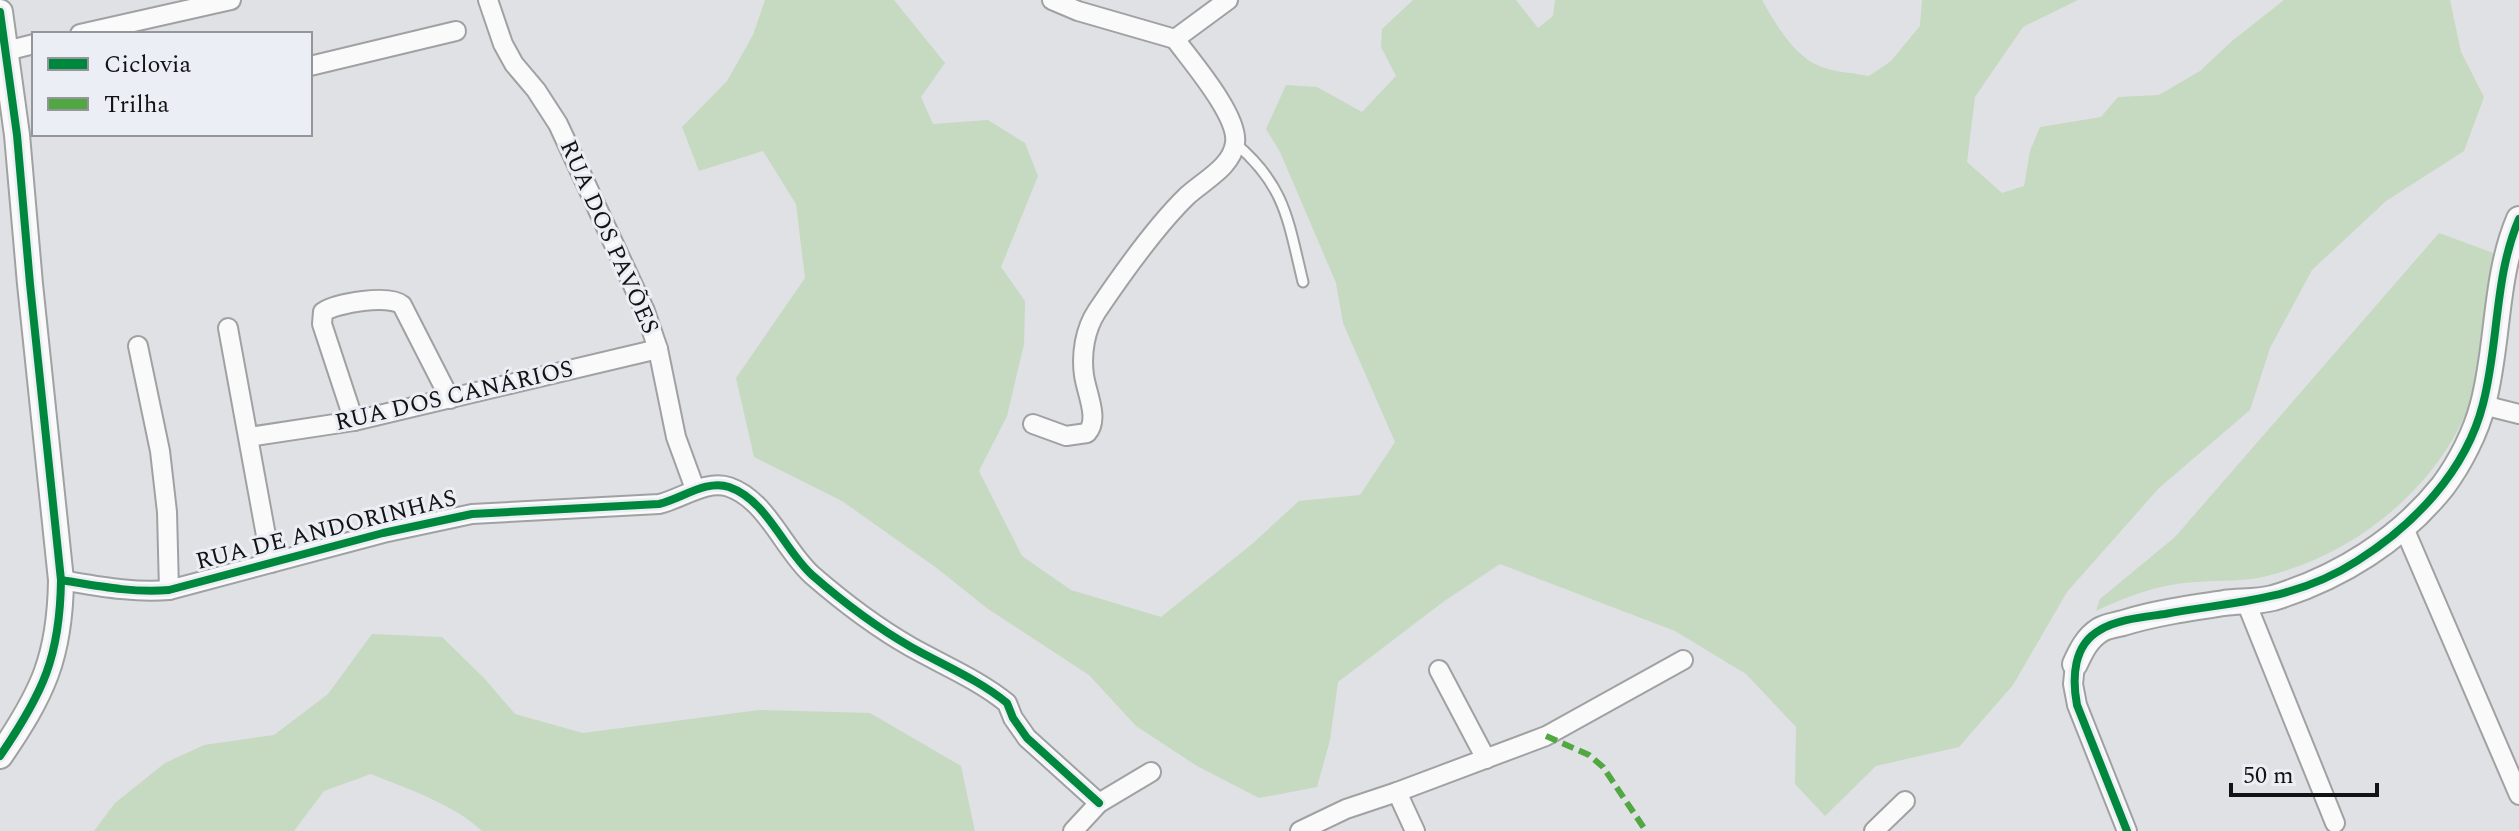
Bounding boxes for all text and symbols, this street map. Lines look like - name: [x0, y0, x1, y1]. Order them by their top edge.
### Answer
- legend: [32, 32, 312, 136]
- text: Ciclovia: [104, 47, 191, 83]
- text: Trilha: [104, 87, 169, 123]
- street label: RUA DOS PAVÕES: [550, 134, 668, 340]
- street label: RUA DOS CANÁRIOS: [331, 351, 577, 441]
- street label: RUA DE ANDORINHAS: [192, 480, 460, 580]
- scale bar: [2231, 747, 2377, 797]
- text: 50 m: [2243, 758, 2294, 794]

